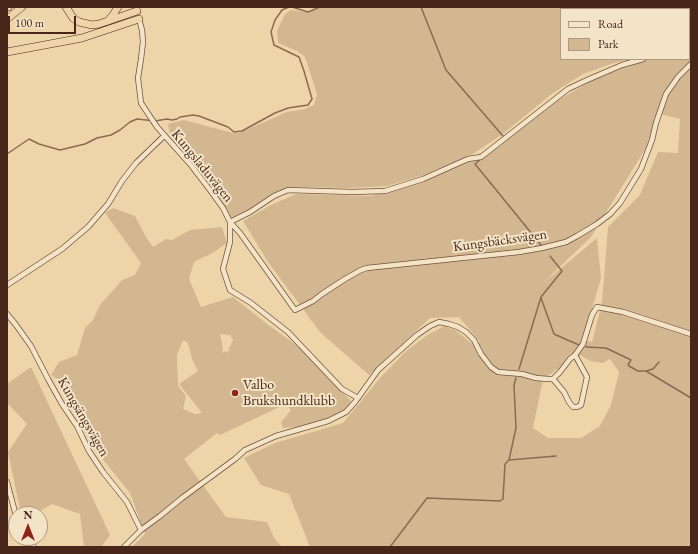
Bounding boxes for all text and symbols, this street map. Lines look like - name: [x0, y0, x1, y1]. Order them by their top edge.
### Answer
- scale bar: [10, 8, 78, 34]
- legend: [560, 8, 690, 60]
- text: 100 m: [15, 15, 44, 31]
- text: Road: [598, 16, 623, 32]
- text: Park: [598, 36, 618, 52]
- street label: Kungsladuvägen: [168, 126, 236, 206]
- street label: Kungsbäcksvägen: [452, 226, 548, 256]
- street label: Kungsängsvägen: [53, 374, 113, 460]
- place label: Valbo Brukshundklubb: [243, 377, 335, 410]
- marker: Valbo Brukshundklubb: [230, 388, 240, 398]
- north arrow: [8, 506, 48, 546]
- text: N: [24, 508, 32, 522]

